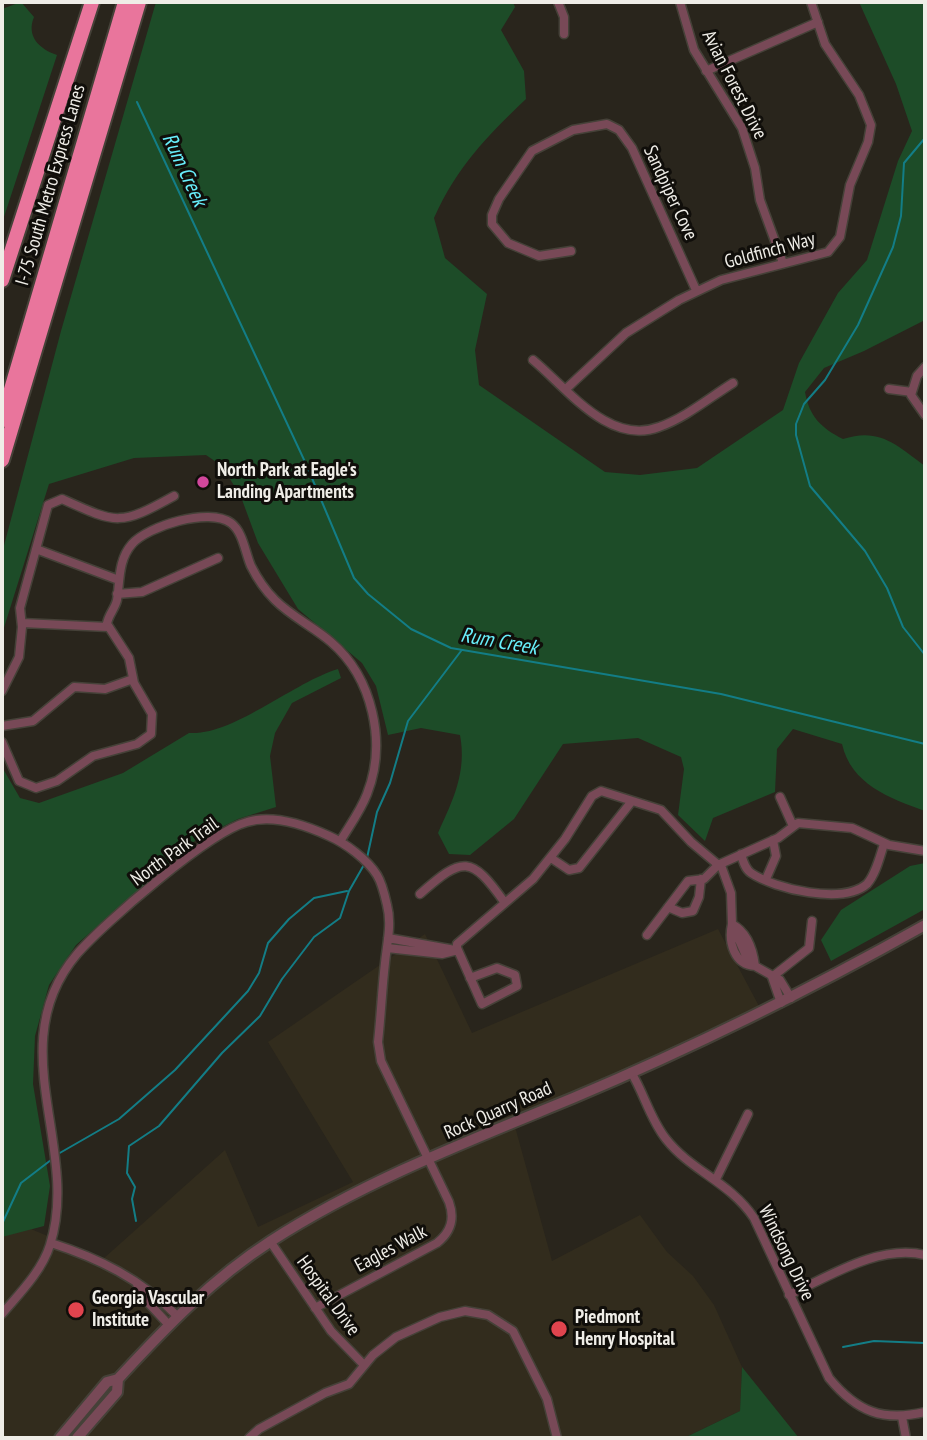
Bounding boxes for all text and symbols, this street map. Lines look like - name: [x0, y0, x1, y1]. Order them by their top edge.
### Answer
- street label: Avian Forest Drive: [697, 27, 771, 143]
- street label: I-75 South Metro Express Lanes: [11, 82, 91, 288]
- water label: Rum Creek: [156, 129, 212, 211]
- street label: Sandpiper Cove: [638, 142, 702, 244]
- street label: Goldfinch Way: [722, 228, 818, 274]
- place label: North Park at Eagle's Landing Apartments: [217, 460, 357, 504]
- marker: North Park at Eagle's Landing Apartments: [195, 474, 211, 490]
- water label: Rum Creek: [459, 623, 539, 661]
- street label: North Park Trail: [127, 813, 223, 891]
- street label: Rock Quarry Road: [441, 1077, 555, 1145]
- street label: Windsong Drive: [753, 1202, 819, 1304]
- street label: Eagles Walk: [351, 1221, 431, 1277]
- street label: Hospital Drive: [291, 1252, 365, 1340]
- place label: Georgia Vascular Institute: [92, 1288, 204, 1332]
- marker: Georgia Vascular Institute: [66, 1300, 86, 1320]
- place label: Piedmont Henry Hospital: [575, 1307, 675, 1351]
- marker: Piedmont Henry Hospital: [549, 1319, 569, 1339]

